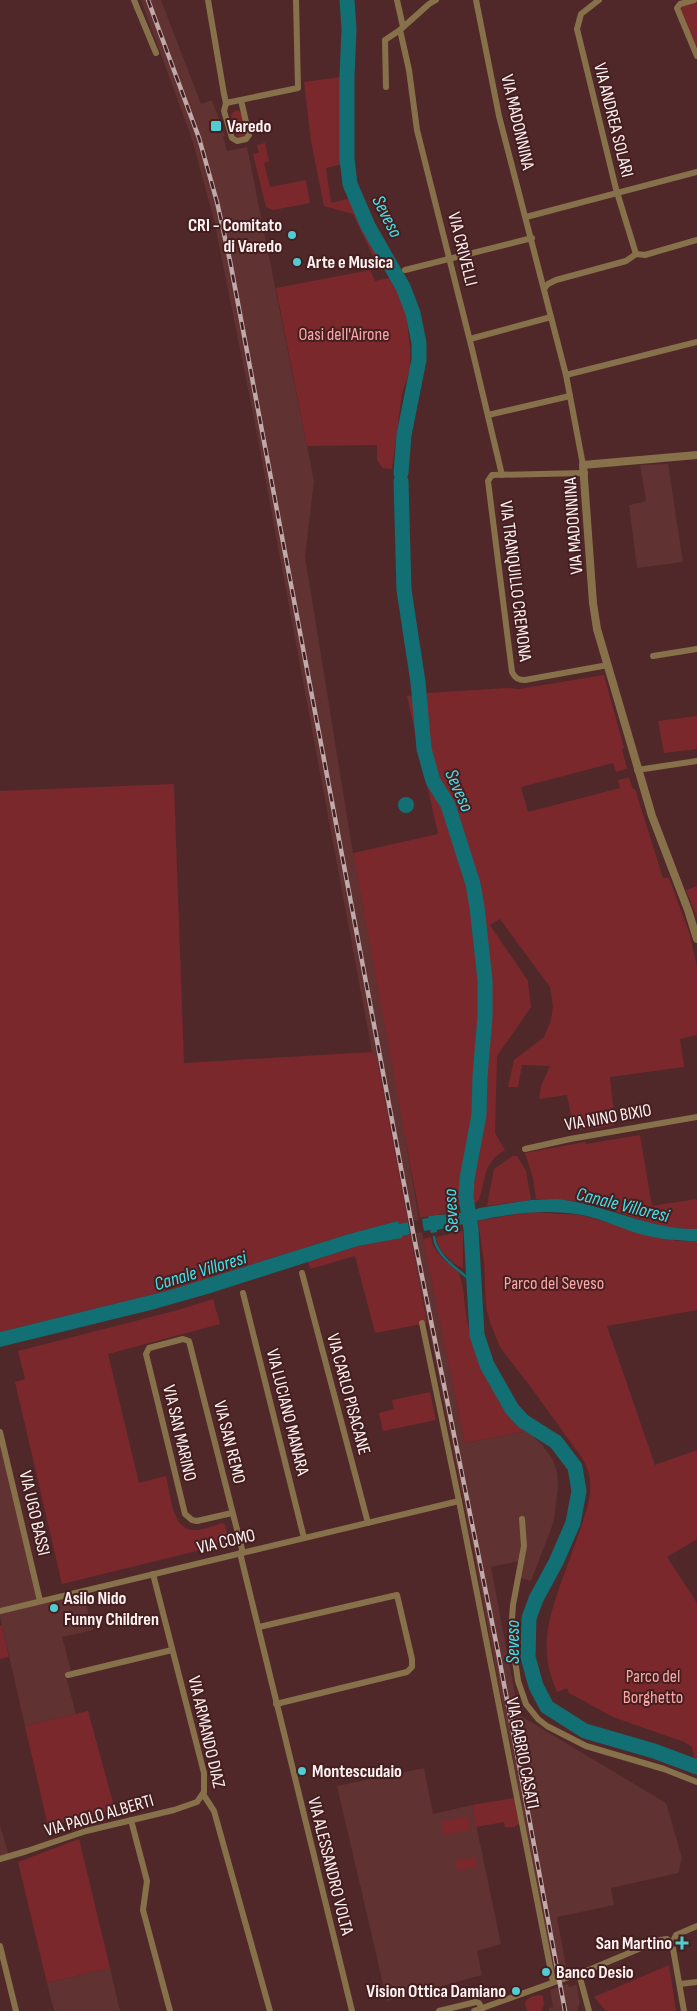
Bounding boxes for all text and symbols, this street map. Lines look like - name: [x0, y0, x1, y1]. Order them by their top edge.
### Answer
- street label: VIA ANDREA SOLARI: [589, 61, 638, 180]
- street label: VIA MADONNINA: [496, 72, 539, 172]
- place label: Varedo: [227, 116, 271, 137]
- marker: Varedo: [209, 119, 223, 133]
- water label: Seveso: [366, 192, 407, 242]
- street label: VIA CRIVELLI: [443, 210, 482, 288]
- place label: CRI - Comitato di Varedo: [188, 215, 282, 257]
- marker: CRI - Comitato di Varedo: [286, 229, 298, 241]
- place label: Arte e Musica: [306, 252, 393, 273]
- marker: Arte e Musica: [291, 256, 303, 268]
- park label: Oasi dell'Airone: [299, 324, 389, 345]
- street label: VIA MADONNINA: [560, 476, 587, 575]
- street label: VIA TRANQUILLO CREMONA: [495, 500, 536, 663]
- water label: Seveso: [439, 766, 478, 816]
- street label: VIA NINO BIXIO: [563, 1100, 653, 1135]
- water label: Canale Villoresi: [574, 1183, 672, 1228]
- water label: Seveso: [439, 1188, 464, 1234]
- water label: Canale Villoresi: [152, 1246, 250, 1296]
- park label: Parco del Seveso: [504, 1273, 604, 1294]
- street label: VIA CARLO PISACANE: [322, 1331, 375, 1457]
- street label: VIA LUCIANO MANARA: [262, 1347, 313, 1478]
- street label: VIA SAN MARINO: [158, 1383, 201, 1483]
- street label: VIA SAN REMO: [209, 1398, 250, 1486]
- street label: VIA UGO BASSI: [15, 1469, 54, 1558]
- street label: VIA COMO: [195, 1525, 257, 1558]
- place label: Asilo Nido Funny Children: [63, 1588, 159, 1630]
- marker: Asilo Nido Funny Children: [48, 1602, 60, 1614]
- water label: Seveso: [502, 1620, 525, 1664]
- park label: Parco del Borghetto: [623, 1666, 683, 1708]
- street label: VIA ARMANDO DIAZ: [183, 1674, 230, 1791]
- street label: VIA GABRIO CASATI: [501, 1696, 544, 1810]
- place label: Montescudaio: [312, 1761, 402, 1782]
- marker: Montescudaio: [296, 1765, 308, 1777]
- street label: VIA PAOLO ALBERTI: [42, 1790, 156, 1841]
- street label: VIA ALESSANDRO VOLTA: [303, 1795, 358, 1938]
- place label: San Martino: [596, 1933, 672, 1954]
- marker: San Martino: [676, 1937, 688, 1949]
- place label: Banco Desio: [556, 1962, 634, 1983]
- marker: Banco Desio: [540, 1966, 552, 1978]
- place label: Vision Ottica Damiano: [366, 1981, 506, 2002]
- marker: Vision Ottica Damiano: [510, 1985, 522, 1997]

